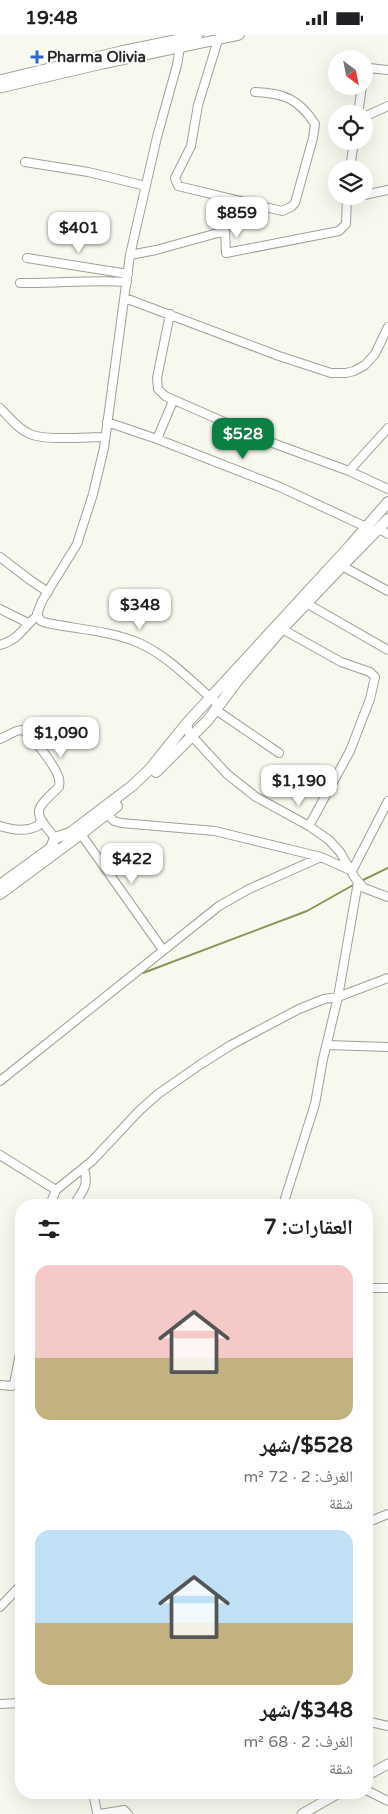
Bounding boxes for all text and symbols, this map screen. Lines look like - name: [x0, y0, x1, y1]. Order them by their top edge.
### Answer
- text: 19:48: [25, 7, 78, 29]
- place label: Pharma Olivia: [47, 48, 146, 66]
- north arrow: [328, 50, 372, 95]
- map controls: [328, 50, 373, 205]
- marker: Pharma Olivia: [31, 51, 43, 63]
- button: locate: [328, 105, 373, 150]
- button: layers: [328, 160, 373, 205]
- pin: $859: [207, 197, 267, 239]
- text: $859: [217, 203, 257, 223]
- pin: $401: [49, 211, 109, 254]
- text: $401: [59, 218, 99, 238]
- pin: $528: [213, 417, 273, 460]
- text: $528: [223, 424, 263, 444]
- pin: $348: [110, 589, 170, 631]
- text: $348: [120, 595, 160, 615]
- pin: $1,090: [20, 717, 102, 759]
- text: $1,090: [34, 723, 88, 743]
- pin: $1,190: [258, 765, 340, 807]
- text: $1,190: [272, 771, 326, 791]
- pin: $422: [102, 843, 162, 885]
- text: $422: [112, 849, 152, 869]
- icon: filters: [35, 1215, 63, 1243]
- text: العقارات: 7: [263, 1215, 353, 1240]
- icon: home: [149, 1297, 239, 1387]
- text: $528/شهر: [260, 1433, 353, 1458]
- text: الغرف: 2 · 72 m²: [243, 1467, 353, 1487]
- text: شقة: [329, 1494, 353, 1514]
- icon: home: [149, 1562, 239, 1652]
- text: $348/شهر: [260, 1698, 353, 1723]
- text: الغرف: 2 · 68 m²: [243, 1732, 353, 1752]
- text: شقة: [329, 1759, 353, 1779]

